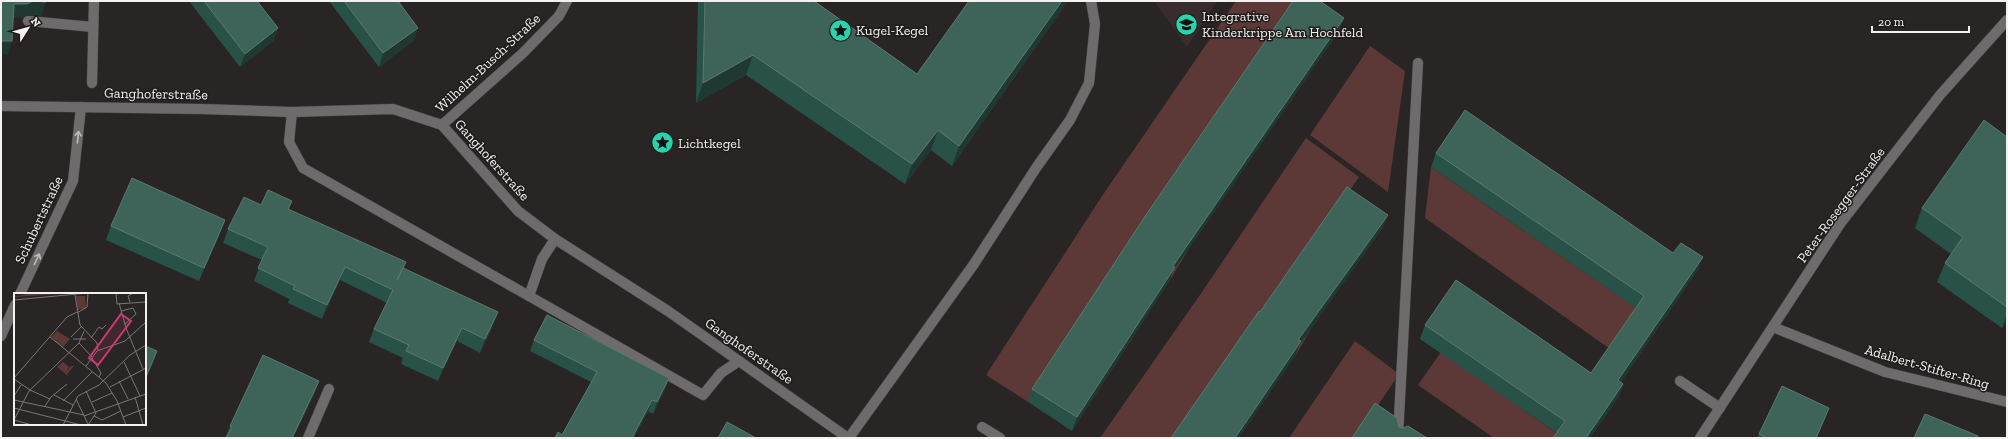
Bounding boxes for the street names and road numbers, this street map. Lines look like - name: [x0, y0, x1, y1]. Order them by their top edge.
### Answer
- street label: Wilhelm-Busch-Straße: [432, 10, 544, 116]
- street label: Ganghoferstraße: [104, 85, 208, 103]
- street label: Ganghoferstraße: [451, 116, 533, 205]
- street label: Peter-Rosegger-Straße: [1793, 144, 1889, 266]
- street label: Schubertstraße: [11, 173, 67, 266]
- street label: Ganghoferstraße: [702, 314, 797, 388]
- street label: Adalbert-Stifter-Ring: [1863, 341, 1991, 393]

